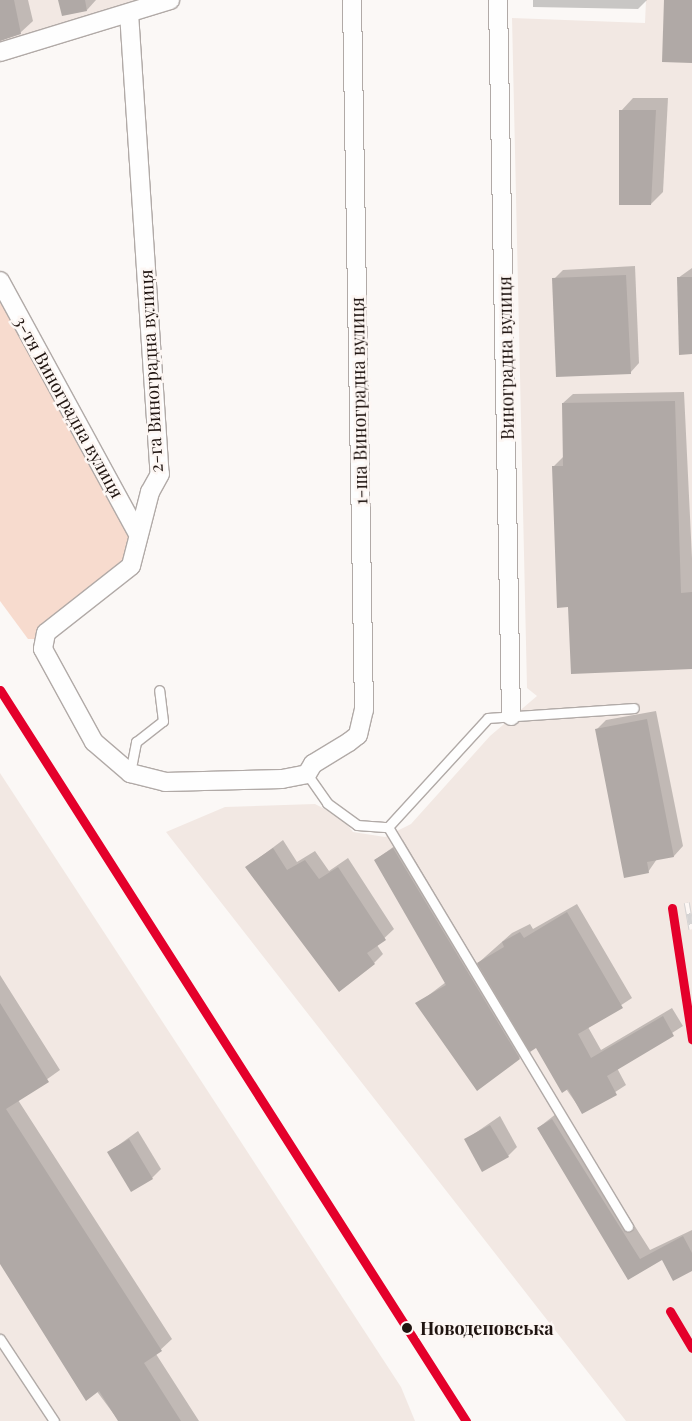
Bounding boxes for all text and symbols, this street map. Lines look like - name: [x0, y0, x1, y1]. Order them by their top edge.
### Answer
- street label: 2-га Виноградна вулиця: [135, 269, 167, 473]
- street label: Виноградна вулиця: [494, 276, 518, 440]
- street label: 1-ша Виноградна вулиця: [346, 297, 372, 505]
- street label: 3-тя Виноградна вулиця: [10, 312, 128, 502]
- place label: Новодеповська: [420, 1317, 554, 1339]
- marker: Новодеповська: [398, 1319, 416, 1337]

